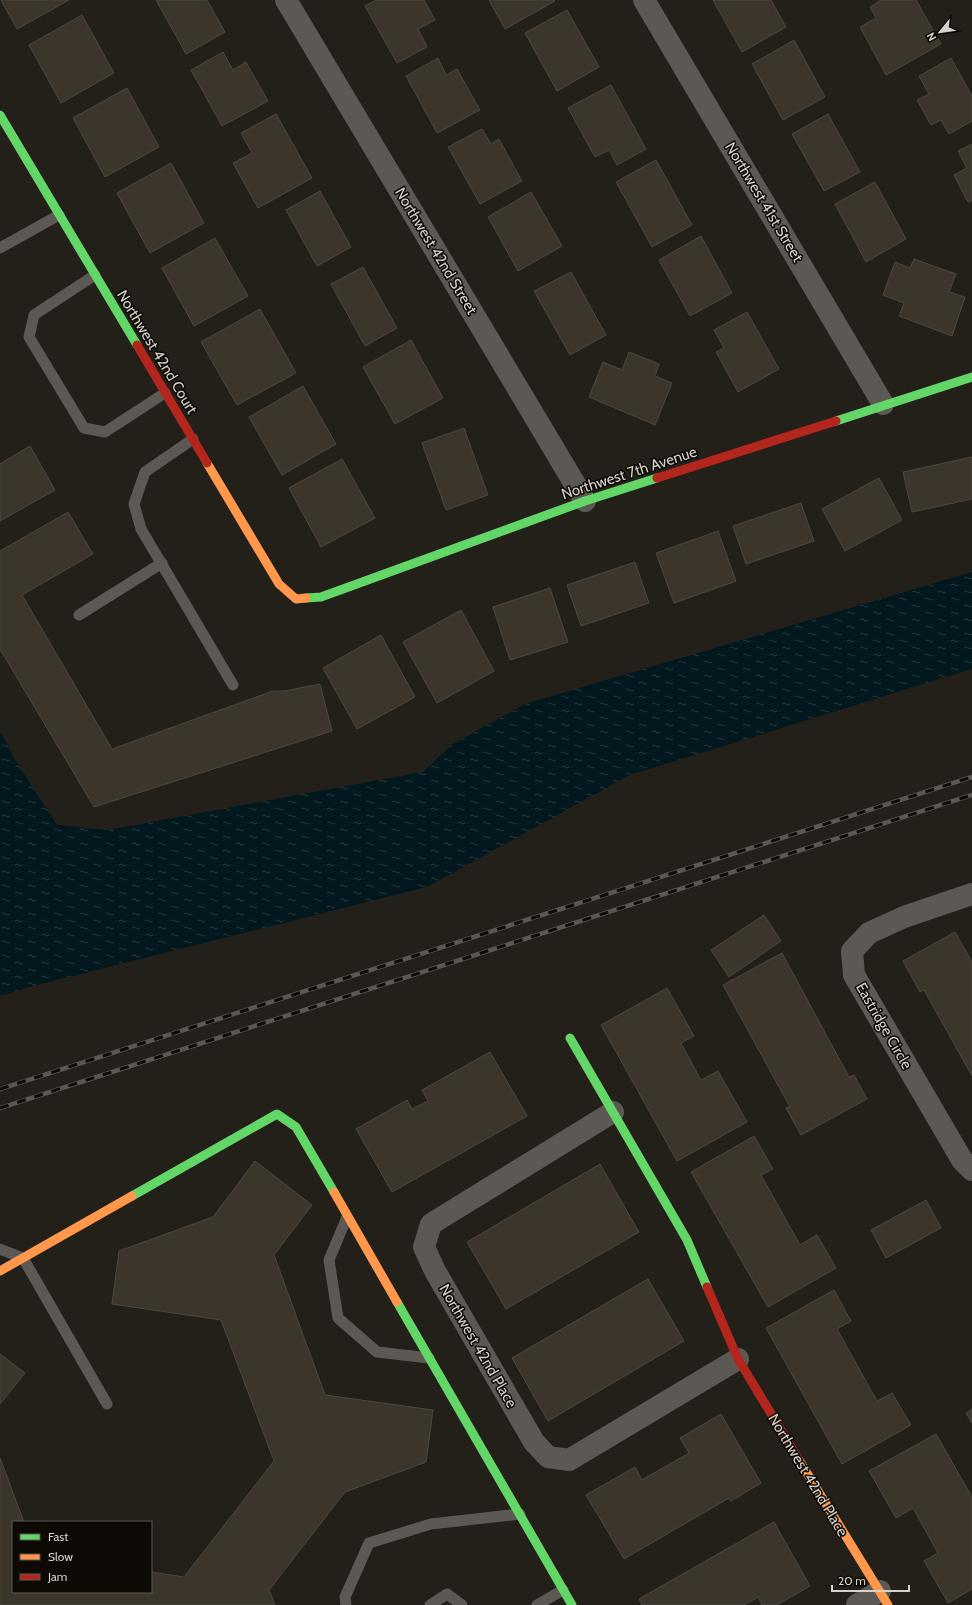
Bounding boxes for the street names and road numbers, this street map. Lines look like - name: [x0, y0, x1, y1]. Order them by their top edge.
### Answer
- street label: Northwest 41st Street: [721, 139, 807, 265]
- street label: Northwest 42nd Street: [391, 184, 481, 318]
- street label: Northwest 42nd Court: [113, 287, 201, 417]
- street label: Northwest 7th Avenue: [559, 443, 699, 503]
- street label: Eastridge Circle: [852, 980, 916, 1073]
- street label: Northwest 42nd Place: [435, 1281, 521, 1411]
- street label: Northwest 42nd Place: [764, 1410, 852, 1540]

